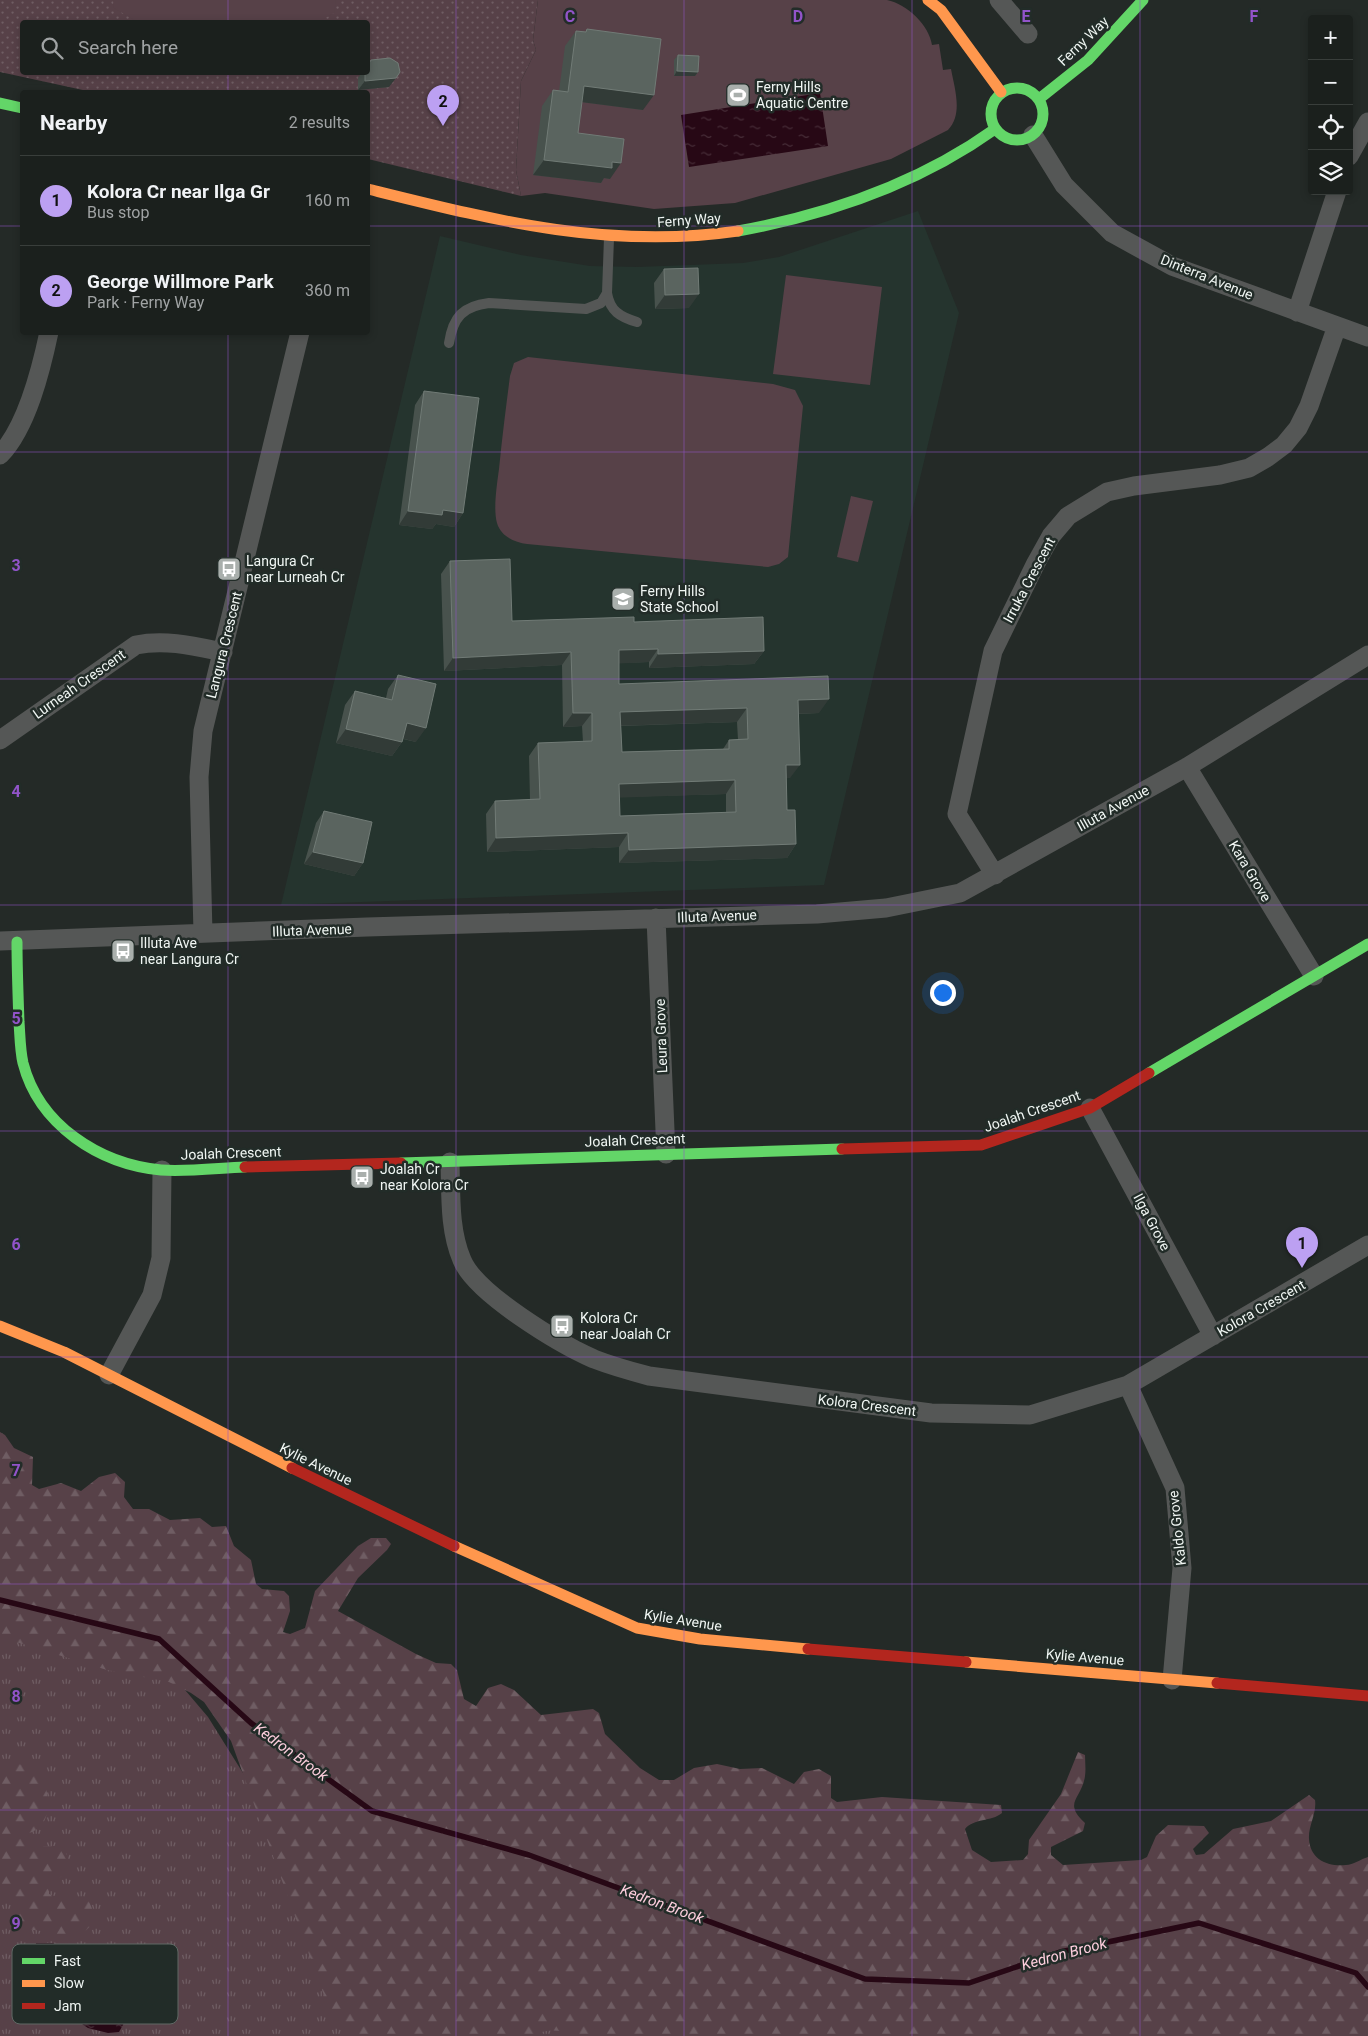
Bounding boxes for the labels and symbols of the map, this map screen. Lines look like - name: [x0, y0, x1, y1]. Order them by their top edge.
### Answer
- text: C: [565, 7, 575, 26]
- text: D: [793, 7, 803, 26]
- text: E: [1022, 7, 1031, 26]
- text: F: [1250, 7, 1259, 26]
- street label: Ferny Way: [1054, 13, 1112, 69]
- place label: Ferny Hills Aquatic Centre: [756, 79, 848, 111]
- sports icon: Ferny Hills Aquatic Centre: [725, 82, 751, 108]
- pin: 2: [427, 85, 459, 126]
- street label: Ferny Way: [657, 210, 722, 230]
- street label: Dinterra Avenue: [1158, 251, 1256, 303]
- street label: Irruka Crescent: [1000, 534, 1058, 626]
- place label: Langura Cr near Lurneah Cr: [246, 553, 345, 585]
- text: 3: [11, 556, 21, 575]
- bus stop icon: Langura Cr near Lurneah Cr: [216, 556, 242, 582]
- place label: Ferny Hills State School: [640, 583, 719, 615]
- school or university icon: Ferny Hills State School: [610, 586, 636, 612]
- street label: Langura Crescent: [203, 590, 245, 700]
- street label: Lurneah Crescent: [30, 646, 129, 722]
- text: 4: [11, 782, 21, 801]
- street label: Illuta Avenue: [1074, 782, 1152, 834]
- street label: Kara Grove: [1226, 838, 1274, 904]
- street label: Illuta Avenue: [677, 907, 757, 925]
- street label: Illuta Avenue: [272, 921, 352, 939]
- place label: Illuta Ave near Langura Cr: [140, 935, 239, 967]
- bus stop icon: Illuta Ave near Langura Cr: [110, 938, 136, 964]
- your location: [930, 980, 956, 1006]
- street label: Leura Grove: [652, 999, 670, 1073]
- text: 5: [11, 1009, 21, 1028]
- street label: Joalah Crescent: [982, 1087, 1083, 1135]
- street label: Joalah Crescent: [584, 1130, 686, 1150]
- street label: Joalah Crescent: [180, 1143, 282, 1163]
- place label: Joalah Cr near Kolora Cr: [380, 1161, 469, 1193]
- bus stop icon: Joalah Cr near Kolora Cr: [349, 1164, 375, 1190]
- street label: Ilga Grove: [1130, 1191, 1174, 1253]
- pin: 1: [1286, 1227, 1318, 1268]
- text: 6: [11, 1235, 21, 1254]
- street label: Kolora Crescent: [1214, 1276, 1308, 1340]
- place label: Kolora Cr near Joalah Cr: [580, 1310, 671, 1342]
- bus stop icon: Kolora Cr near Joalah Cr: [549, 1313, 575, 1339]
- street label: Kolora Crescent: [817, 1391, 918, 1419]
- street label: Kylie Avenue: [277, 1440, 355, 1488]
- text: 7: [11, 1461, 21, 1480]
- street label: Kaldo Grove: [1165, 1490, 1189, 1566]
- street label: Kylie Avenue: [643, 1606, 723, 1634]
- street label: Kylie Avenue: [1045, 1646, 1125, 1668]
- text: 8: [11, 1687, 21, 1706]
- water label: Kedron Brook: [250, 1719, 332, 1785]
- water label: Kedron Brook: [618, 1881, 707, 1928]
- text: 9: [11, 1914, 21, 1933]
- water label: Kedron Brook: [1019, 1934, 1109, 1974]
- legend: [12, 1944, 178, 2024]
- text: Fast: [54, 1953, 81, 1969]
- text: Slow: [54, 1975, 85, 1991]
- text: Jam: [54, 1998, 82, 2014]

